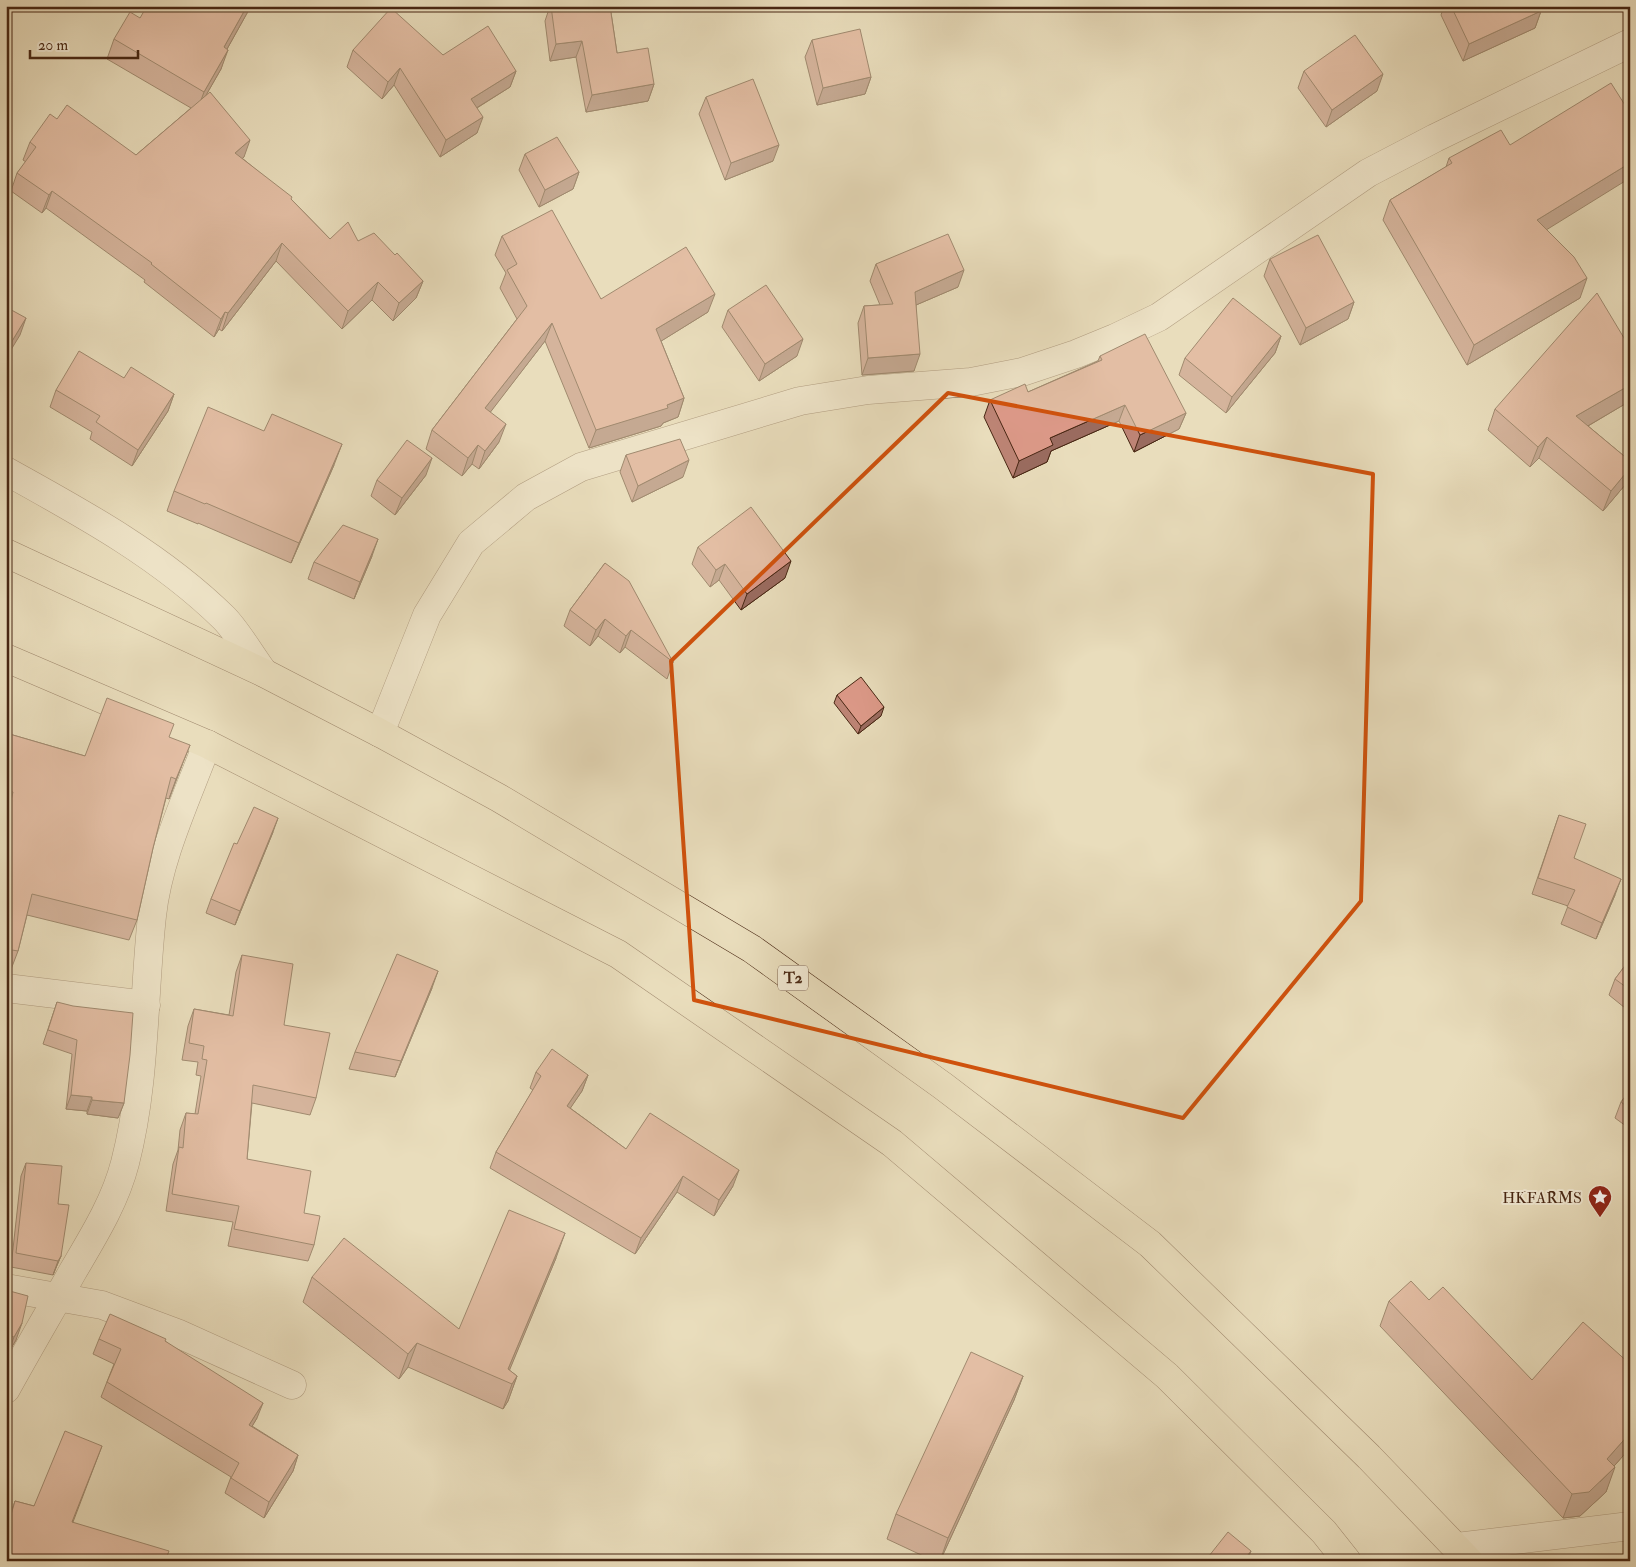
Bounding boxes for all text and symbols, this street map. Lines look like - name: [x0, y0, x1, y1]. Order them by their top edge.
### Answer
- scale bar: [30, 28, 138, 60]
- text: 20 m: [38, 36, 68, 55]
- road number: T2: [778, 966, 808, 990]
- place icon: HKFARMS: [1587, 1184, 1613, 1218]
- place label: HKFARMS: [1502, 1188, 1582, 1208]

